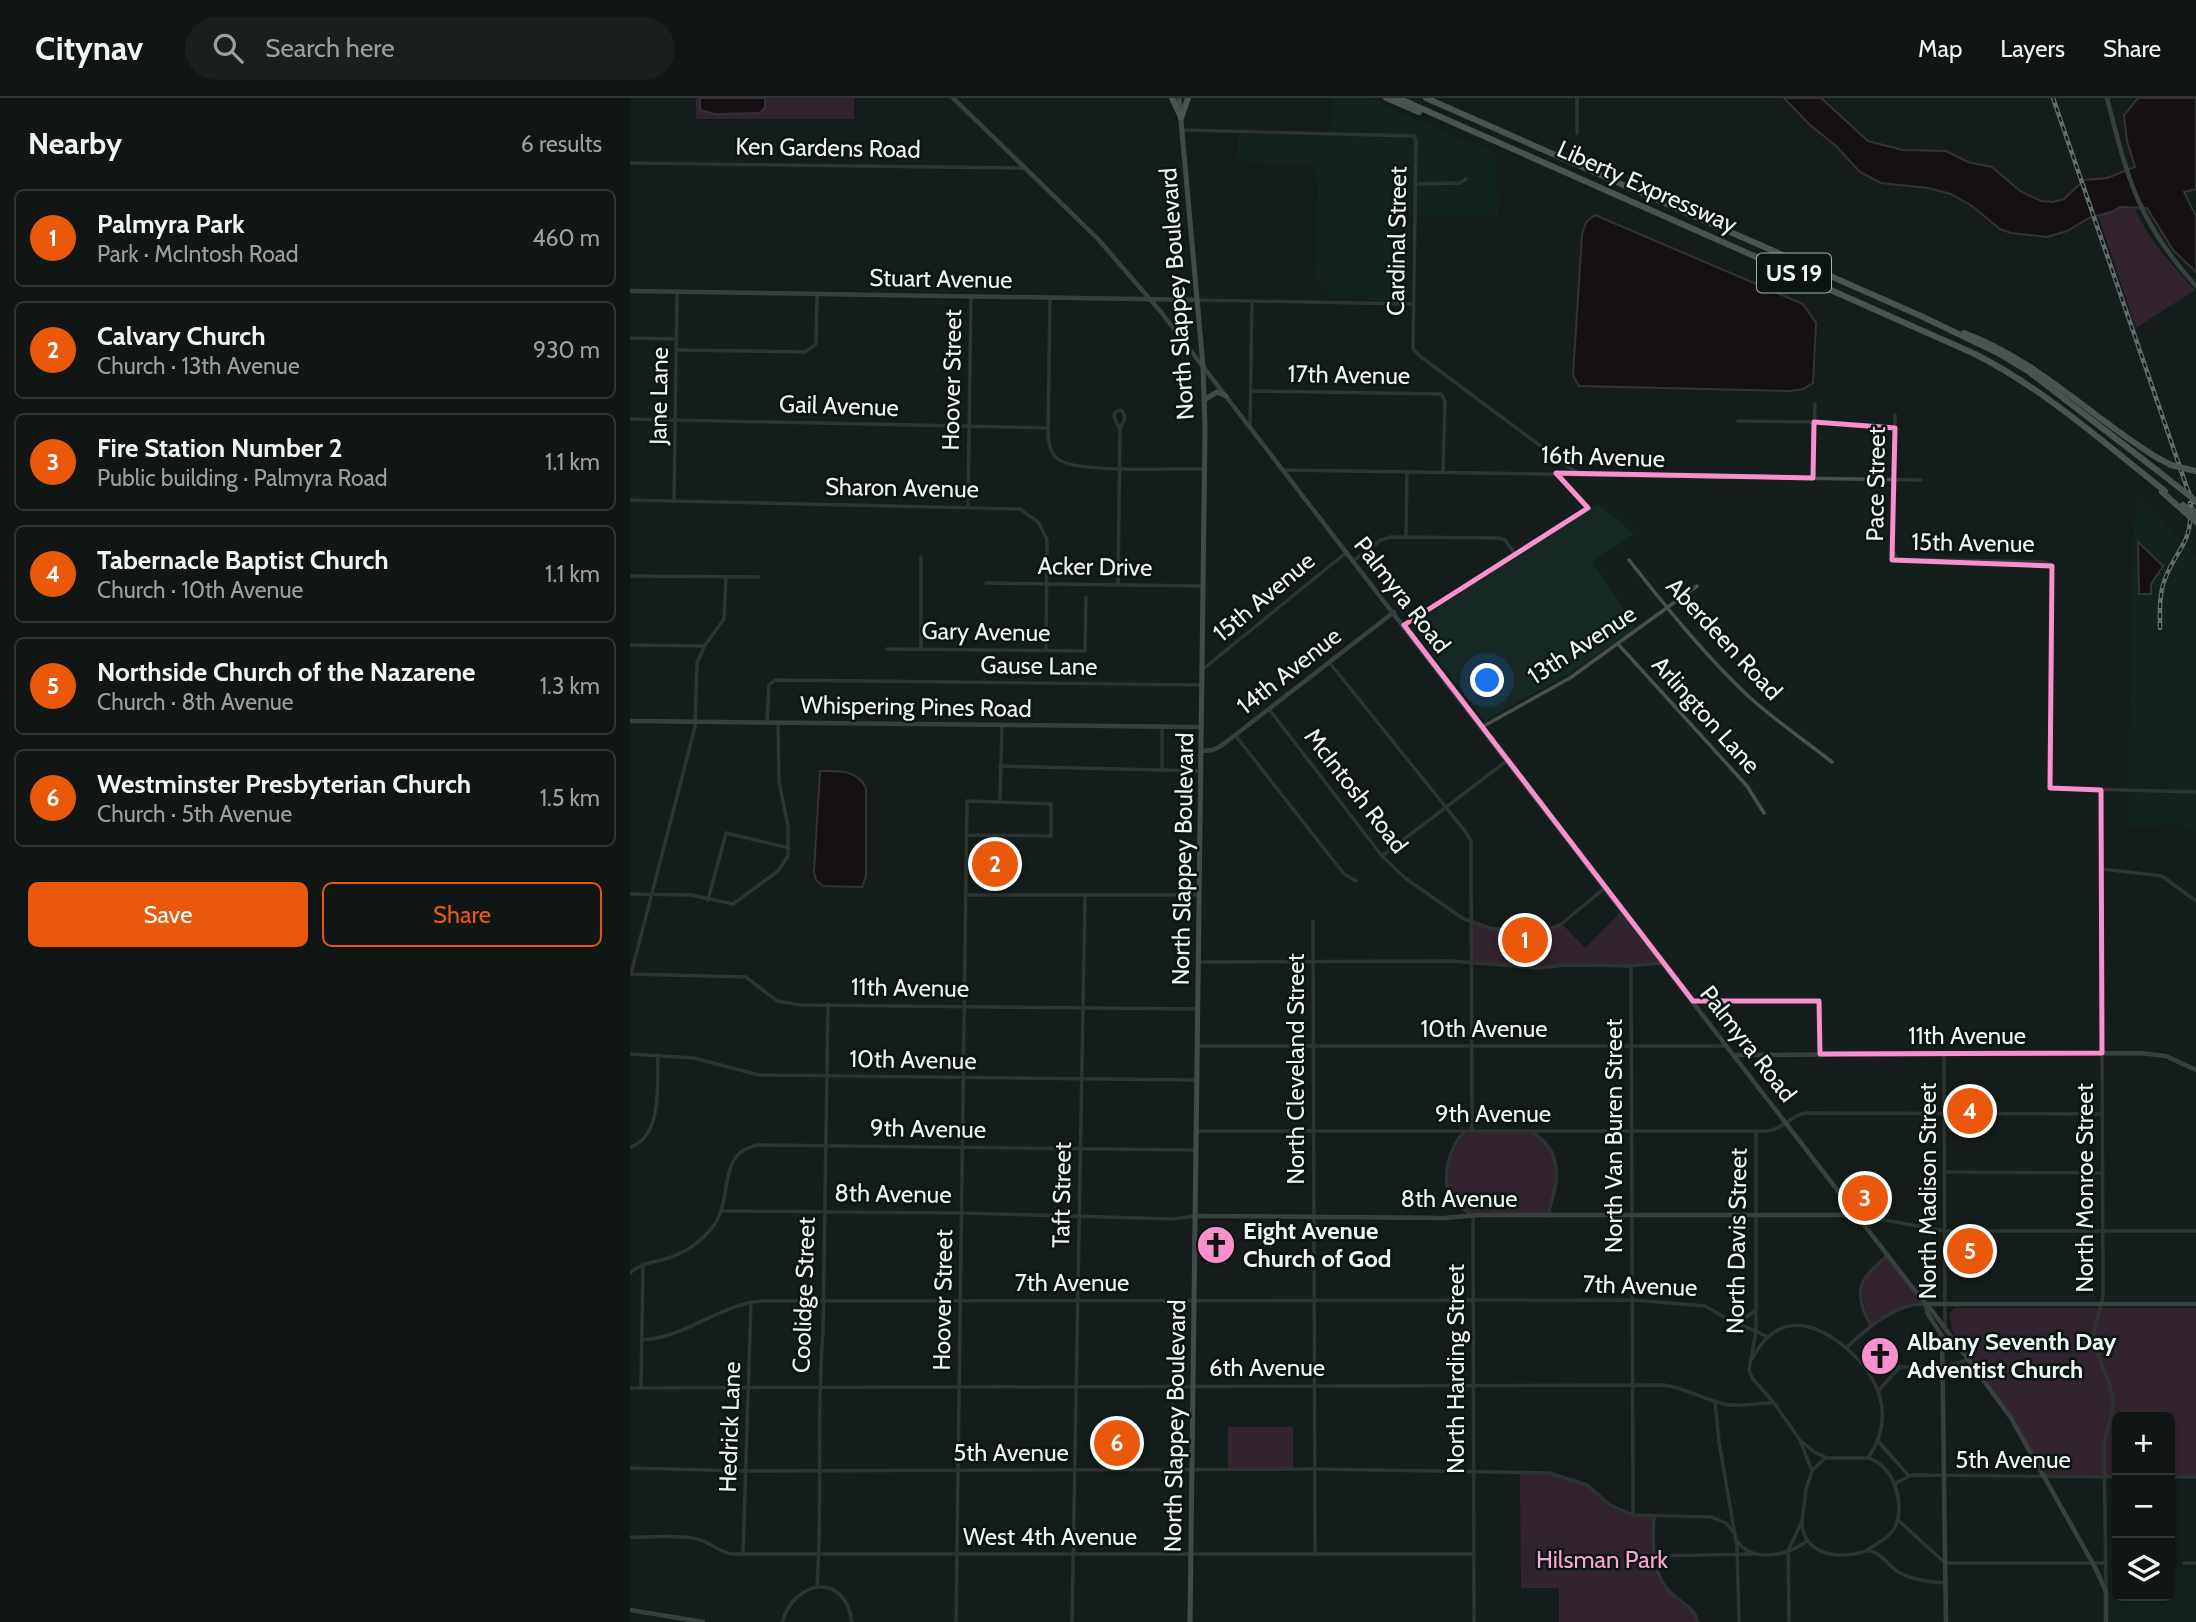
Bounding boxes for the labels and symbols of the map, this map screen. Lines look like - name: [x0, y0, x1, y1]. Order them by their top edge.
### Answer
- street label: Ken Gardens Road: [735, 131, 921, 164]
- street label: Liberty Expressway: [1553, 134, 1742, 239]
- street label: Cardinal Street: [1381, 166, 1412, 316]
- street label: North Slappey Boulevard: [1153, 167, 1200, 421]
- road number: US 19: [1757, 254, 1831, 292]
- street label: Stuart Avenue: [869, 263, 1013, 294]
- street label: Hoover Street: [936, 309, 967, 451]
- street label: Jane Lane: [643, 347, 674, 446]
- street label: 17th Avenue: [1288, 359, 1411, 390]
- street label: Gail Avenue: [779, 389, 899, 422]
- street label: Pace Street: [1860, 426, 1891, 542]
- street label: 16th Avenue: [1541, 440, 1666, 473]
- street label: Sharon Avenue: [825, 472, 979, 503]
- street label: 15th Avenue: [1911, 527, 2035, 558]
- street label: Palmyra Road: [1348, 531, 1457, 659]
- street label: 15th Avenue: [1207, 546, 1320, 647]
- street label: Acker Drive: [1037, 551, 1153, 582]
- street label: Aberdeen Road: [1660, 572, 1788, 706]
- street label: 13th Avenue: [1522, 599, 1641, 690]
- street label: Gary Avenue: [921, 616, 1051, 647]
- street label: 14th Avenue: [1231, 621, 1347, 720]
- street label: Gause Lane: [980, 650, 1098, 681]
- street label: Arlington Lane: [1646, 650, 1767, 779]
- your location: [1470, 663, 1504, 697]
- street label: Whispering Pines Road: [800, 690, 1032, 723]
- street label: McIntosh Road: [1299, 722, 1414, 859]
- street label: North Slappey Boulevard: [1166, 732, 1199, 986]
- pin: 2: [972, 838, 1018, 890]
- pin: 1: [1502, 914, 1548, 966]
- street label: North Cleveland Street: [1281, 953, 1310, 1185]
- street label: 11th Avenue: [851, 972, 969, 1003]
- street label: Palmyra Road: [1694, 980, 1803, 1108]
- street label: 10th Avenue: [1420, 1014, 1548, 1043]
- street label: North Van Buren Street: [1599, 1019, 1628, 1253]
- street label: 11th Avenue: [1908, 1021, 2026, 1050]
- street label: 10th Avenue: [849, 1044, 977, 1075]
- street label: North Madison Street: [1913, 1083, 1942, 1299]
- street label: North Monroe Street: [2070, 1083, 2099, 1293]
- pin: 4: [1947, 1085, 1993, 1137]
- street label: 9th Avenue: [1435, 1099, 1551, 1128]
- street label: 9th Avenue: [870, 1113, 986, 1144]
- street label: Taft Street: [1046, 1142, 1077, 1248]
- street label: North Davis Street: [1720, 1148, 1753, 1334]
- pin: 3: [1842, 1172, 1888, 1224]
- street label: 8th Avenue: [834, 1178, 952, 1209]
- street label: 8th Avenue: [1400, 1184, 1518, 1213]
- street label: Coolidge Street: [786, 1216, 821, 1374]
- place label: Eight Avenue Church of God: [1243, 1216, 1392, 1273]
- church icon: Eight Avenue Church of God: [1195, 1224, 1237, 1266]
- pin: 5: [1947, 1225, 1993, 1277]
- street label: Hoover Street: [927, 1229, 958, 1371]
- street label: North Harding Street: [1441, 1264, 1470, 1474]
- street label: 7th Avenue: [1015, 1268, 1129, 1297]
- street label: 7th Avenue: [1582, 1269, 1698, 1302]
- street label: North Slappey Boulevard: [1158, 1299, 1191, 1553]
- place label: Albany Seventh Day Adventist Church: [1907, 1327, 2117, 1384]
- church icon: Albany Seventh Day Adventist Church: [1859, 1335, 1901, 1377]
- street label: 6th Avenue: [1209, 1353, 1325, 1382]
- street label: Hedrick Lane: [713, 1361, 746, 1493]
- pin: 6: [1094, 1417, 1140, 1469]
- street label: 5th Avenue: [953, 1438, 1069, 1467]
- street label: 5th Avenue: [1955, 1445, 2071, 1474]
- street label: West 4th Avenue: [963, 1522, 1137, 1551]
- park label: Hilsman Park: [1536, 1545, 1668, 1574]

